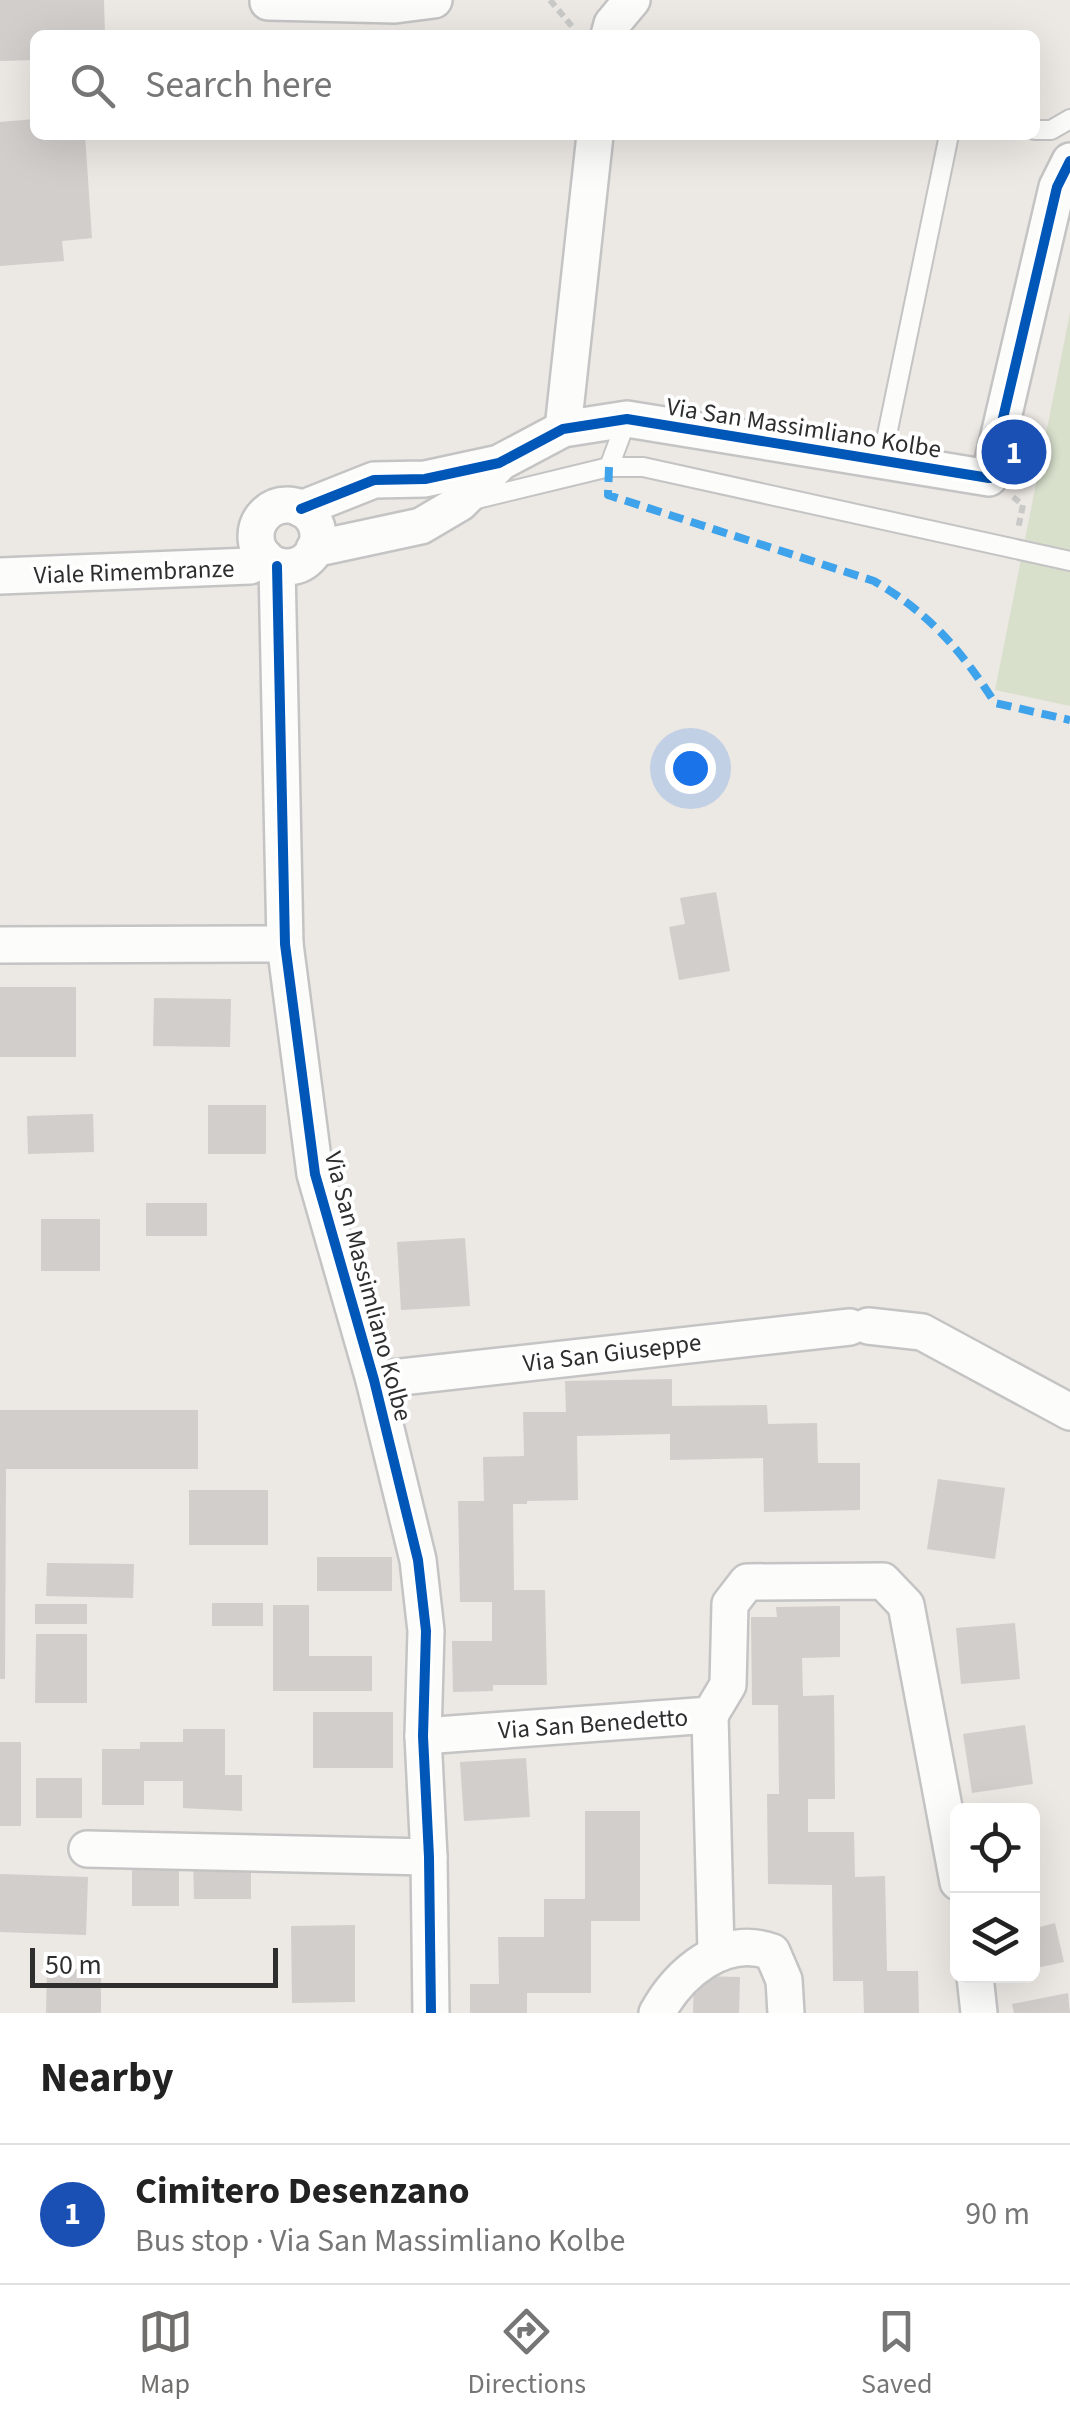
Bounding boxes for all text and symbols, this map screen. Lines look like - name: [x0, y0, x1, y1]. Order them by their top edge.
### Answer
- search box: [30, 30, 1040, 140]
- icon: search: [65, 58, 120, 113]
- text: Search here: [145, 58, 332, 112]
- street label: Via San Massimliano Kolbe: [664, 388, 944, 467]
- pin: 1: [982, 414, 1046, 490]
- street label: Viale Rimembranze: [33, 551, 235, 593]
- your location: [665, 743, 716, 794]
- street label: Via San Massimliano Kolbe: [315, 1148, 421, 1425]
- street label: Via San Giuseppe: [521, 1324, 703, 1382]
- street label: Via San Benedetto: [497, 1699, 689, 1749]
- map controls: [950, 1803, 1040, 1983]
- button: locate: [950, 1803, 1040, 1893]
- button: layers: [950, 1893, 1040, 1983]
- scale bar: [30, 1943, 278, 1988]
- text: 50 m: [45, 1945, 102, 1985]
- text: Nearby: [40, 2048, 174, 2108]
- text: Cimitero Desenzano: [135, 2164, 470, 2218]
- text: 1: [64, 2191, 81, 2237]
- text: 90 m: [965, 2191, 1030, 2237]
- text: Bus stop · Via San Massimliano Kolbe: [135, 2218, 625, 2264]
- tab: Map: [138, 2304, 193, 2404]
- tab: Directions: [468, 2304, 586, 2404]
- tab: Saved: [861, 2304, 932, 2404]

